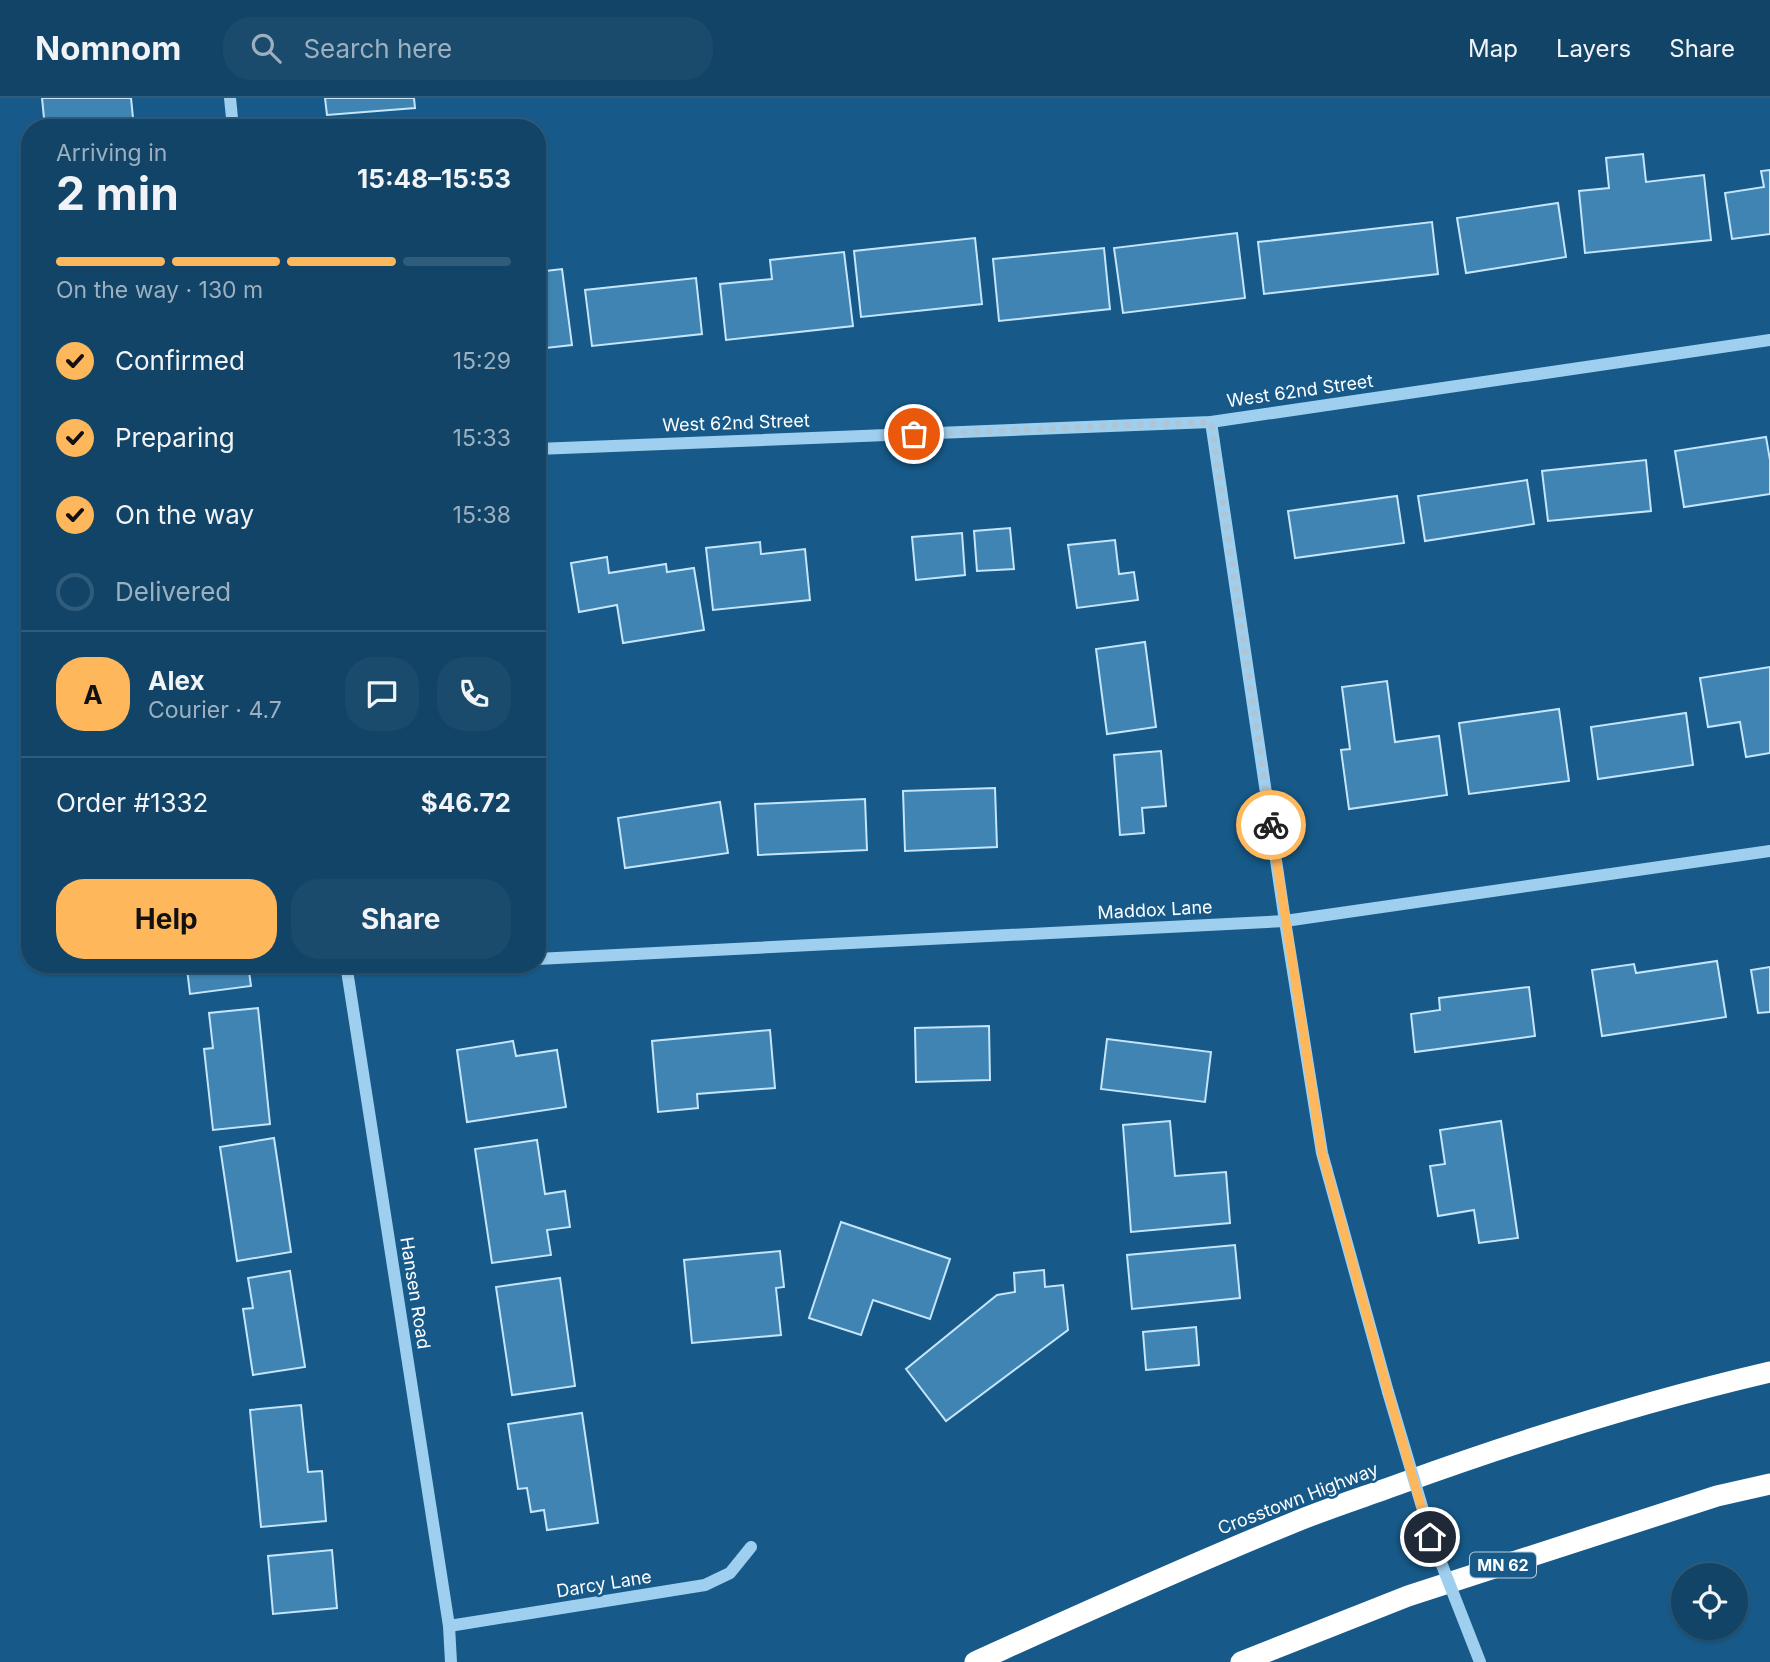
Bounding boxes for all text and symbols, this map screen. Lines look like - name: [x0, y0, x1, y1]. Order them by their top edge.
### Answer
- search box: [223, 17, 713, 80]
- text: Nomnom: [35, 28, 181, 68]
- icon: search: [247, 29, 285, 67]
- text: Search here: [303, 33, 452, 64]
- text: Map: [1468, 34, 1518, 63]
- text: Layers: [1556, 34, 1631, 63]
- text: Share: [1669, 34, 1735, 63]
- text: Arriving in: [56, 139, 167, 167]
- text: 15:48–15:53: [357, 163, 511, 194]
- text: 2 min: [56, 165, 179, 221]
- text: On the way · 130 m: [56, 276, 263, 304]
- icon: check: [56, 342, 94, 380]
- text: Confirmed: [115, 345, 245, 376]
- text: 15:29: [453, 347, 511, 375]
- street label: West 62nd Street: [1225, 370, 1374, 411]
- pin: [884, 404, 944, 464]
- street label: West 62nd Street: [662, 409, 810, 436]
- icon: bag: [895, 415, 933, 453]
- icon: check: [56, 419, 94, 457]
- text: Preparing: [115, 422, 235, 453]
- text: 15:33: [453, 424, 511, 452]
- icon: check: [56, 496, 94, 534]
- text: On the way: [115, 499, 254, 530]
- text: 15:38: [453, 501, 511, 529]
- text: Delivered: [115, 576, 231, 607]
- button: chat: [345, 657, 419, 731]
- button: phone: [437, 657, 511, 731]
- text: Alex: [148, 665, 205, 696]
- text: A: [83, 679, 103, 710]
- text: Courier · 4.7: [148, 696, 282, 724]
- text: Order #1332: [56, 787, 208, 818]
- text: $46.72: [421, 787, 511, 818]
- courier: [1236, 790, 1306, 860]
- icon: bike: [1252, 806, 1290, 844]
- button: Help: [56, 879, 277, 959]
- button: Share: [291, 879, 511, 959]
- street label: Maddox Lane: [1097, 896, 1213, 923]
- street label: Hansen Road: [396, 1235, 435, 1350]
- street label: Crosstown Highway: [1215, 1458, 1381, 1539]
- pin: [1400, 1507, 1460, 1567]
- icon: home: [1411, 1518, 1449, 1556]
- road number: MN 62: [1470, 1553, 1536, 1578]
- map controls: [1671, 1563, 1748, 1640]
- button: locate: [1671, 1563, 1748, 1640]
- street label: Darcy Lane: [555, 1566, 653, 1601]

